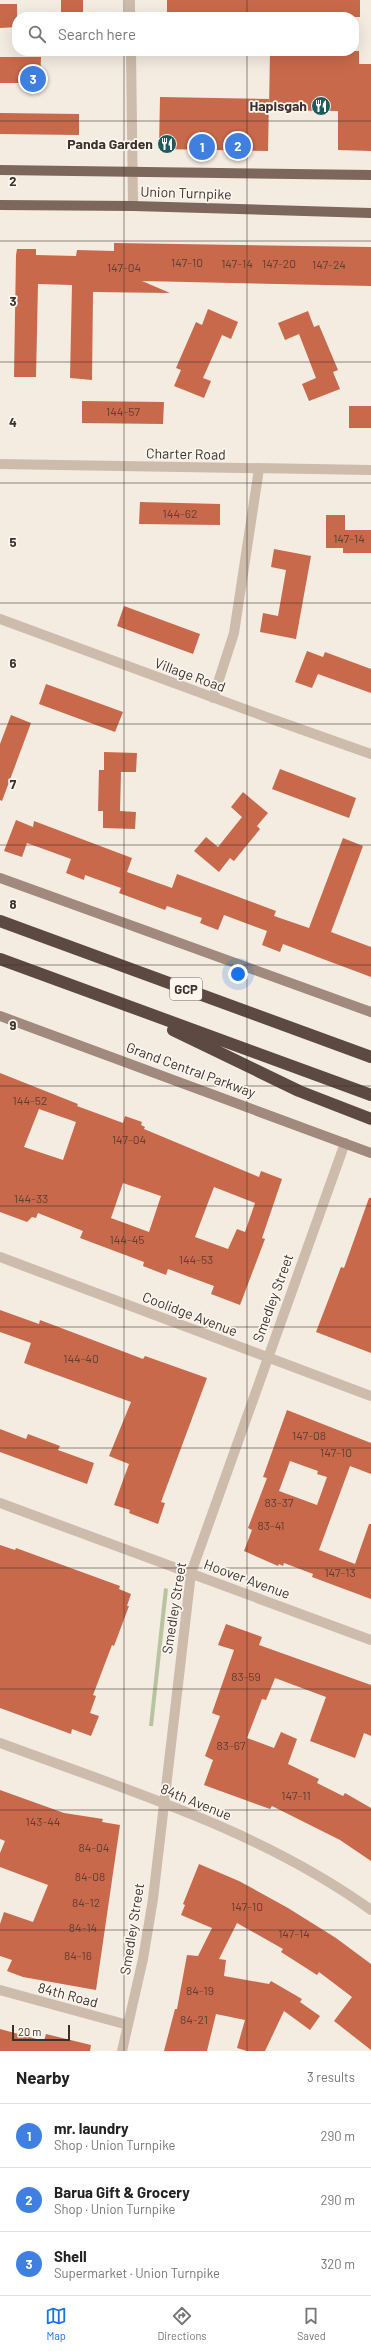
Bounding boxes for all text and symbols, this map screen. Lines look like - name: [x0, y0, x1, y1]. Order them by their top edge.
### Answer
- search box: [12, 12, 359, 56]
- icon: search: [26, 23, 48, 45]
- text: Search here: [58, 25, 136, 43]
- pin: 3: [20, 64, 46, 94]
- restaurant icon: Hapisgah: [310, 95, 332, 117]
- place label: Hapisgah: [249, 97, 307, 114]
- pin: 2: [225, 131, 251, 161]
- pin: 1: [189, 132, 215, 162]
- restaurant icon: Panda Garden: [156, 133, 178, 155]
- place label: Panda Garden: [67, 135, 153, 152]
- text: 2: [9, 173, 17, 189]
- street label: Union Turnpike: [140, 182, 232, 203]
- house number: 147-10: [171, 255, 203, 269]
- house number: 147-14: [221, 256, 253, 270]
- house number: 147-20: [262, 256, 296, 270]
- house number: 147-24: [312, 257, 346, 271]
- house number: 147-04: [107, 260, 141, 274]
- text: 3: [9, 293, 17, 309]
- house number: 144-57: [106, 404, 140, 418]
- text: 4: [9, 414, 17, 430]
- street label: Charter Road: [146, 444, 226, 463]
- house number: 144-62: [163, 506, 197, 520]
- house number: 147-14: [333, 531, 365, 545]
- text: 5: [9, 534, 17, 550]
- street label: Village Road: [152, 654, 228, 695]
- text: 6: [10, 655, 17, 671]
- text: 7: [10, 776, 17, 792]
- text: 8: [9, 896, 17, 912]
- your location: [228, 964, 248, 984]
- road number: GCP: [170, 978, 202, 1000]
- text: 9: [10, 1017, 17, 1033]
- street label: Grand Central Parkway: [124, 1038, 259, 1101]
- house number: 144-52: [13, 1093, 47, 1107]
- house number: 147-04: [112, 1132, 146, 1146]
- house number: 144-33: [14, 1191, 48, 1205]
- house number: 144-45: [110, 1232, 144, 1246]
- street label: Smedley Street: [249, 1251, 296, 1344]
- house number: 144-53: [179, 1252, 213, 1266]
- street label: Coolidge Avenue: [140, 1288, 240, 1339]
- house number: 144-40: [63, 1351, 99, 1365]
- house number: 147-08: [292, 1428, 326, 1442]
- house number: 147-10: [320, 1445, 352, 1459]
- house number: 83-37: [264, 1495, 294, 1509]
- house number: 83-41: [258, 1518, 284, 1532]
- street label: Hoover Avenue: [202, 1555, 293, 1602]
- street label: Smedley Street: [158, 1561, 189, 1655]
- house number: 147-13: [324, 1565, 356, 1579]
- house number: 83-59: [231, 1669, 261, 1683]
- house number: 83-67: [216, 1738, 246, 1752]
- street label: 84th Avenue: [158, 1780, 234, 1823]
- house number: 147-11: [281, 1788, 311, 1802]
- house number: 143-44: [26, 1814, 60, 1828]
- house number: 84-04: [79, 1840, 109, 1854]
- house number: 84-08: [75, 1869, 105, 1883]
- street label: Smedley Street: [116, 1882, 147, 1976]
- house number: 84-12: [72, 1895, 100, 1909]
- house number: 147-10: [231, 1899, 263, 1913]
- house number: 84-14: [69, 1920, 97, 1934]
- house number: 147-14: [278, 1926, 310, 1940]
- house number: 84-16: [64, 1948, 92, 1962]
- street label: 84th Road: [36, 1978, 100, 2011]
- house number: 84-19: [186, 1983, 214, 1997]
- house number: 84-21: [180, 2012, 208, 2026]
- scale bar: [12, 2023, 70, 2042]
- text: 20 m: [18, 2025, 41, 2038]
- text: Nearby: [16, 2067, 70, 2087]
- text: 3 results: [307, 2069, 355, 2085]
- text: mr. laundry: [54, 2119, 129, 2137]
- text: 1: [27, 2128, 31, 2144]
- text: 290 m: [321, 2128, 355, 2144]
- text: Shop · Union Turnpike: [54, 2137, 175, 2153]
- text: Barua Gift & Grocery: [54, 2183, 190, 2201]
- text: 2: [25, 2192, 33, 2208]
- text: 290 m: [321, 2192, 355, 2208]
- text: Shop · Union Turnpike: [54, 2201, 175, 2217]
- text: Shell: [54, 2247, 87, 2265]
- text: 3: [25, 2256, 33, 2272]
- text: 320 m: [321, 2256, 355, 2272]
- text: Supermarket · Union Turnpike: [54, 2265, 220, 2281]
- tab: Map: [45, 2305, 67, 2342]
- tab: Directions: [157, 2305, 207, 2342]
- tab: Saved: [297, 2305, 326, 2342]

